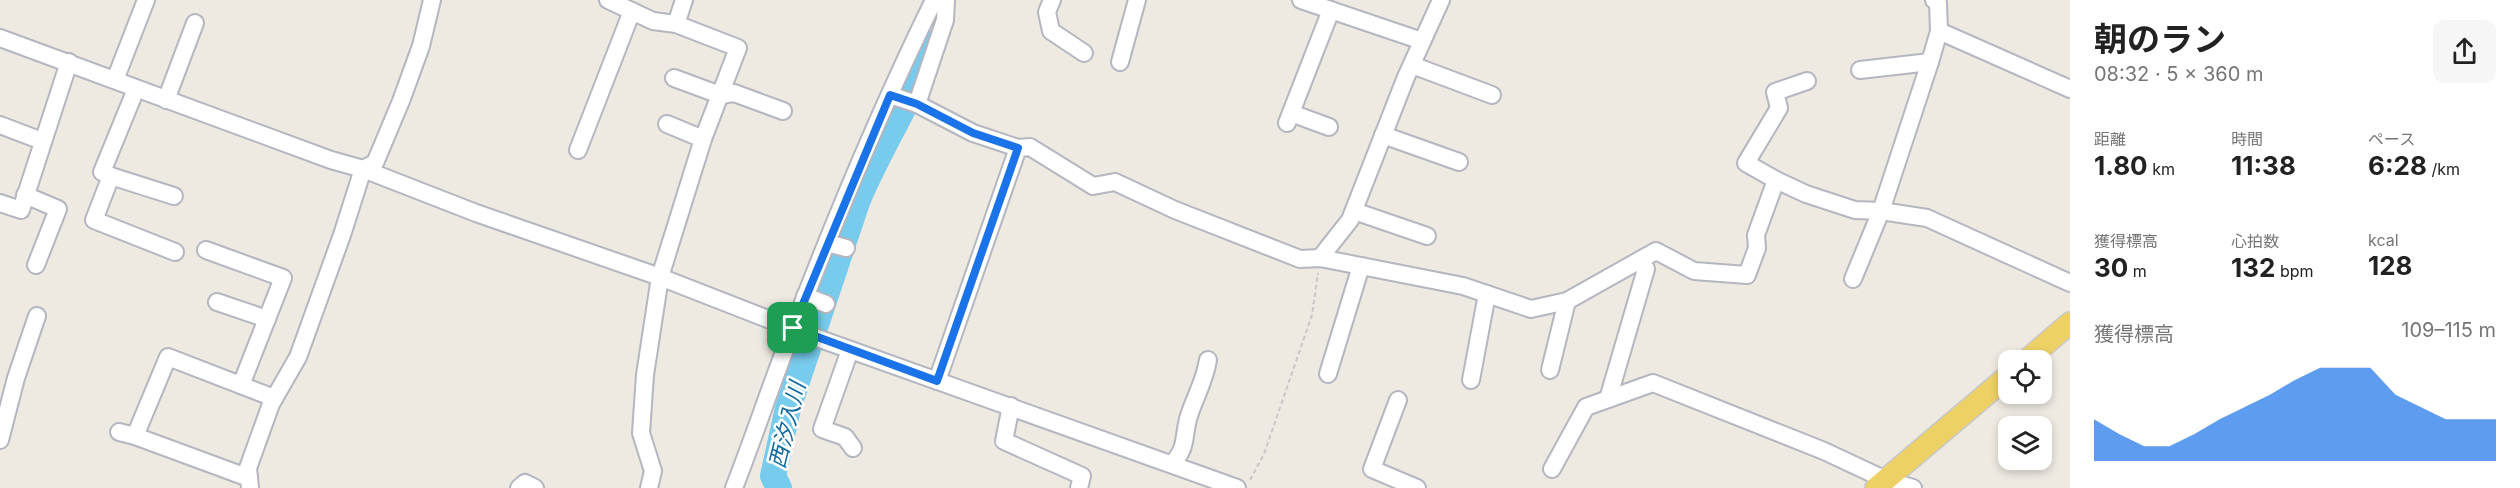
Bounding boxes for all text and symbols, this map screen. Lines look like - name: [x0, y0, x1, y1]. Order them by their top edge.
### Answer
- text: 朝のラン: [2094, 19, 2226, 59]
- button: share: [2433, 20, 2496, 83]
- text: 08:32 · 5 × 360 m: [2094, 62, 2263, 86]
- text: 距離: [2094, 129, 2126, 149]
- text: 時間: [2231, 129, 2263, 149]
- text: ペース: [2368, 129, 2415, 149]
- text: 1.80: [2094, 150, 2148, 181]
- text: 11:38: [2231, 150, 2296, 181]
- text: 6:28: [2368, 150, 2427, 181]
- text: km: [2148, 159, 2175, 179]
- text: /km: [2427, 159, 2460, 179]
- text: kcal: [2368, 230, 2399, 250]
- text: 獲得標高: [2094, 231, 2158, 251]
- text: 心拍数: [2231, 231, 2279, 251]
- text: 128: [2368, 250, 2413, 281]
- text: 30: [2094, 252, 2128, 283]
- text: 132: [2231, 252, 2275, 283]
- text: m: [2128, 261, 2147, 281]
- text: bpm: [2275, 261, 2313, 281]
- pin: [767, 302, 818, 353]
- icon: arrive: [776, 311, 809, 344]
- text: 109–115 m: [2401, 318, 2496, 342]
- text: 獲得標高: [2094, 322, 2174, 346]
- map controls: [1998, 350, 2052, 470]
- button: locate: [1998, 350, 2052, 404]
- water label: 西汐入川: [764, 377, 811, 471]
- button: layers: [1998, 416, 2052, 470]

